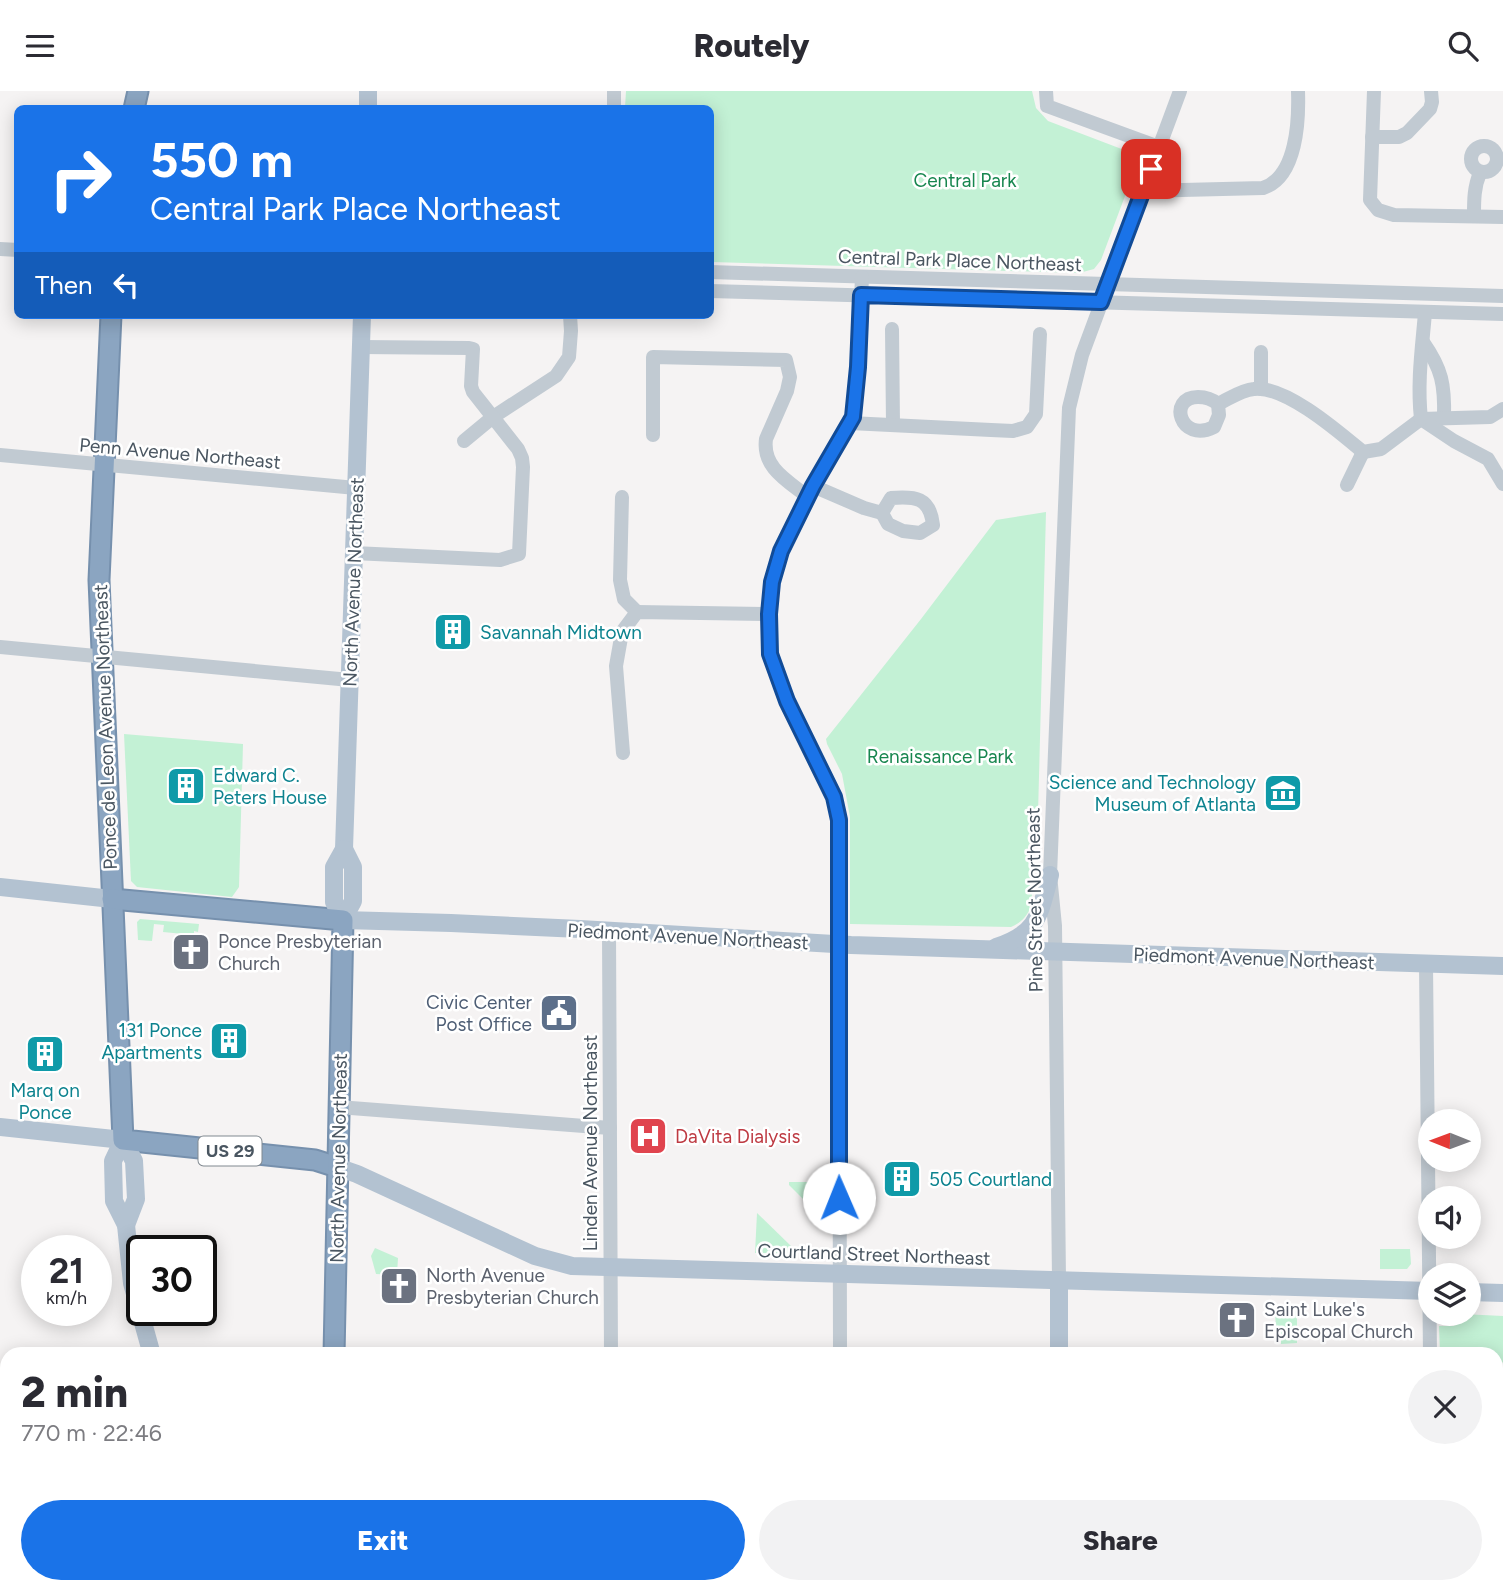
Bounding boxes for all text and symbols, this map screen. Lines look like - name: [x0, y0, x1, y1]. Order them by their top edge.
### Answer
- icon: menu: [21, 27, 59, 65]
- text: Routely: [693, 27, 810, 65]
- icon: search: [1444, 27, 1482, 65]
- text: 550 m: [150, 130, 293, 189]
- icon: right: [35, 133, 126, 224]
- pin: [1121, 139, 1181, 199]
- icon: arrive: [1132, 150, 1170, 188]
- park label: Central Park: [914, 169, 1017, 192]
- text: Central Park Place Northeast: [150, 190, 561, 228]
- street label: Central Park Place Northeast: [838, 245, 1082, 276]
- icon: left: [107, 266, 145, 304]
- text: Then: [35, 269, 93, 301]
- street label: Penn Avenue Northeast: [78, 433, 282, 474]
- street label: North Avenue Northeast: [338, 477, 369, 687]
- street label: Ponce de Leon Avenue Northeast: [89, 584, 122, 870]
- building icon: Savannah Midtown: [432, 611, 474, 653]
- place label: Savannah Midtown: [480, 621, 642, 644]
- park label: Renaissance Park: [867, 745, 1014, 768]
- place label: Edward C. Peters House: [213, 764, 327, 809]
- building icon: Edward C. Peters House: [165, 765, 207, 807]
- place label: Science and Technology Museum of Atlanta: [1049, 771, 1256, 816]
- museum icon: Science and Technology Museum of Atlanta: [1262, 772, 1304, 814]
- street label: Pine Street Northeast: [1021, 807, 1048, 993]
- street label: Piedmont Avenue Northeast: [567, 919, 809, 954]
- place label: Ponce Presbyterian Church: [218, 930, 382, 975]
- church icon: Ponce Presbyterian Church: [170, 931, 212, 973]
- street label: Piedmont Avenue Northeast: [1133, 943, 1375, 974]
- place label: Civic Center Post Office: [426, 991, 533, 1036]
- public building icon: Civic Center Post Office: [538, 992, 580, 1034]
- place label: 131 Ponce Apartments: [101, 1019, 202, 1064]
- building icon: 131 Ponce Apartments: [208, 1020, 250, 1062]
- building icon: Marq on Ponce: [24, 1033, 66, 1075]
- street label: Linden Avenue Northeast: [579, 1035, 602, 1251]
- street label: North Avenue Northeast: [325, 1053, 352, 1263]
- place label: Marq on Ponce: [10, 1079, 80, 1124]
- north arrow: [1418, 1109, 1480, 1173]
- map controls: [1418, 1109, 1481, 1326]
- hospital icon: DaVita Dialysis: [627, 1115, 669, 1157]
- place label: DaVita Dialysis: [675, 1125, 800, 1148]
- road number: US 29: [198, 1136, 262, 1165]
- building icon: 505 Courtland: [881, 1158, 923, 1200]
- position arrow: [802, 1161, 876, 1235]
- place label: 505 Courtland: [929, 1168, 1052, 1191]
- button: sound: [1418, 1186, 1481, 1249]
- speed limit sign: 30: [126, 1235, 217, 1326]
- street label: Courtland Street Northeast: [757, 1239, 991, 1270]
- text: 21: [49, 1250, 84, 1292]
- button: layers: [1418, 1263, 1481, 1326]
- place label: North Avenue Presbyterian Church: [426, 1264, 599, 1309]
- church icon: North Avenue Presbyterian Church: [378, 1265, 420, 1307]
- text: km/h: [46, 1287, 87, 1309]
- place label: Saint Luke's Episcopal Church: [1264, 1298, 1413, 1343]
- church icon: Saint Luke's Episcopal Church: [1216, 1299, 1258, 1341]
- text: 2 min: [21, 1367, 128, 1418]
- button: close: [1408, 1370, 1482, 1444]
- text: 770 m · 22:46: [21, 1419, 162, 1447]
- button: Exit: [21, 1500, 745, 1580]
- button: Share: [759, 1500, 1482, 1580]

